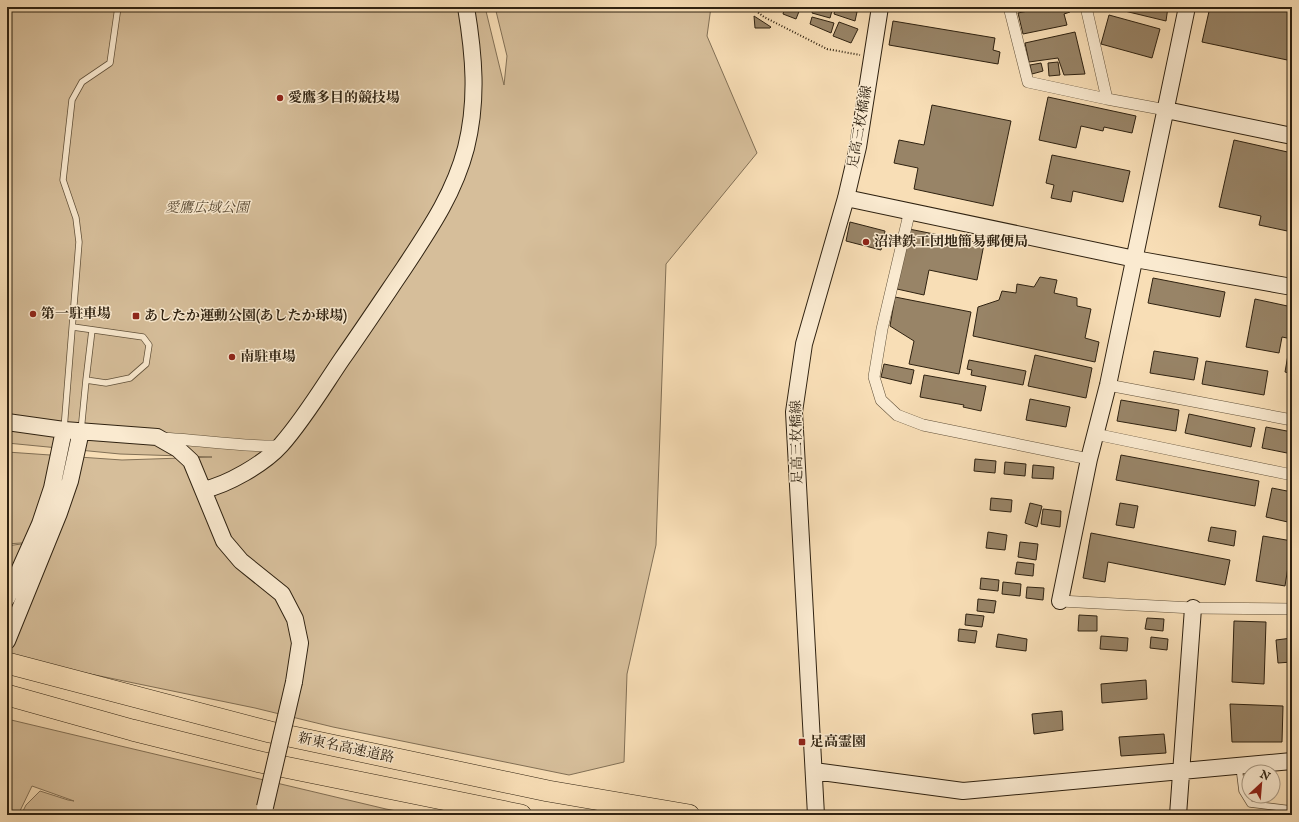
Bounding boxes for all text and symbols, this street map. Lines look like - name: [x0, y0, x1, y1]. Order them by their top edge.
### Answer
- street label: 足高三枚橋線: [844, 84, 876, 170]
- place label: 愛鷹多目的競技場: [288, 89, 400, 107]
- marker: 愛鷹多目的競技場: [275, 93, 285, 103]
- park label: 愛鷹広域公園: [165, 199, 251, 217]
- place label: 沼津鉄工団地簡易郵便局: [874, 233, 1028, 251]
- marker: 沼津鉄工団地簡易郵便局: [861, 237, 871, 247]
- place label: 第一駐車場: [41, 305, 111, 323]
- place label: あしたか運動公園(あしたか球場): [144, 307, 348, 325]
- marker: 第一駐車場: [28, 309, 38, 319]
- marker: あしたか運動公園(あしたか球場): [131, 311, 141, 321]
- place label: 南駐車場: [240, 348, 296, 366]
- marker: 南駐車場: [227, 352, 237, 362]
- street label: 足高三枚橋線: [787, 400, 807, 484]
- street label: 新東名高速道路: [296, 729, 396, 767]
- place label: 足高霊園: [810, 733, 866, 751]
- marker: 足高霊園: [797, 737, 807, 747]
- north arrow: [1241, 764, 1281, 804]
- text: N: [1257, 767, 1273, 784]

